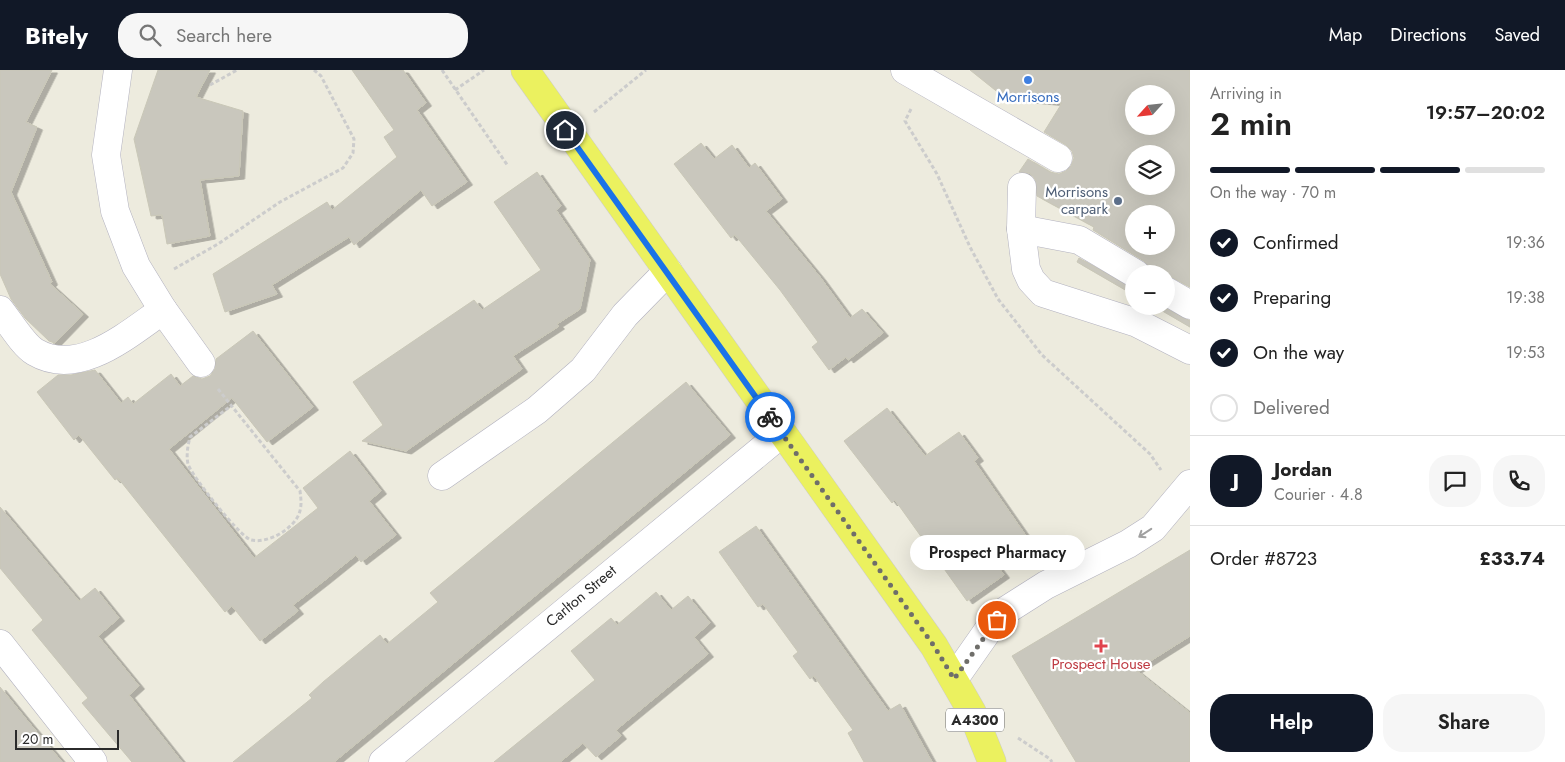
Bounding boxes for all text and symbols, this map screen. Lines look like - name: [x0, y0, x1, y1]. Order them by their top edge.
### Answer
- search box: [118, 13, 468, 58]
- text: Bitely: [25, 18, 88, 53]
- icon: search: [136, 21, 164, 49]
- text: Search here: [176, 22, 272, 49]
- text: Map: [1329, 22, 1362, 48]
- text: Directions: [1390, 22, 1466, 48]
- text: Saved: [1494, 22, 1540, 48]
- marker: Morrisons: [1022, 74, 1034, 86]
- text: Arriving in: [1210, 82, 1282, 105]
- north arrow: [1125, 85, 1175, 135]
- map controls: [1125, 85, 1175, 315]
- place label: Morrisons: [997, 86, 1059, 108]
- text: 19:57–20:02: [1426, 99, 1545, 126]
- text: 2 min: [1210, 101, 1292, 147]
- pin: [544, 109, 586, 151]
- icon: home: [551, 116, 579, 144]
- button: layers: [1125, 145, 1175, 195]
- place label: Morrisons carpark: [1045, 181, 1108, 220]
- text: On the way · 70 m: [1210, 181, 1336, 204]
- marker: Morrisons carpark: [1112, 195, 1124, 207]
- button: +: [1125, 205, 1175, 255]
- icon: check: [1210, 229, 1238, 257]
- text: Confirmed: [1253, 229, 1339, 256]
- text: 19:36: [1506, 231, 1545, 254]
- button: −: [1125, 265, 1175, 315]
- icon: check: [1210, 284, 1238, 312]
- text: Preparing: [1253, 284, 1331, 311]
- text: 19:38: [1506, 286, 1545, 309]
- icon: check: [1210, 339, 1238, 367]
- text: On the way: [1253, 339, 1344, 366]
- text: 19:53: [1506, 341, 1545, 364]
- courier: [745, 392, 795, 442]
- text: Delivered: [1253, 394, 1330, 421]
- icon: bike: [756, 403, 784, 431]
- button: chat: [1429, 455, 1481, 507]
- button: phone: [1493, 455, 1545, 507]
- text: Jordan: [1274, 456, 1332, 483]
- text: J: [1233, 467, 1239, 494]
- text: Courier · 4.8: [1274, 483, 1363, 506]
- one-way arrow: [1138, 528, 1152, 538]
- callout: Prospect Pharmacy: [910, 535, 1084, 570]
- text: Prospect Pharmacy: [929, 541, 1066, 564]
- text: Order #8723: [1210, 545, 1317, 572]
- text: £33.74: [1479, 545, 1545, 572]
- street label: Carlton Street: [541, 560, 621, 632]
- pin: [976, 599, 1018, 641]
- icon: bag: [983, 606, 1011, 634]
- marker: Prospect House: [1094, 639, 1108, 653]
- place label: Prospect House: [1051, 653, 1151, 675]
- button: Help: [1210, 694, 1373, 752]
- button: Share: [1383, 694, 1545, 752]
- road number: A4300: [946, 708, 1004, 732]
- scale bar: [15, 727, 119, 750]
- text: 20 m: [22, 729, 54, 749]

